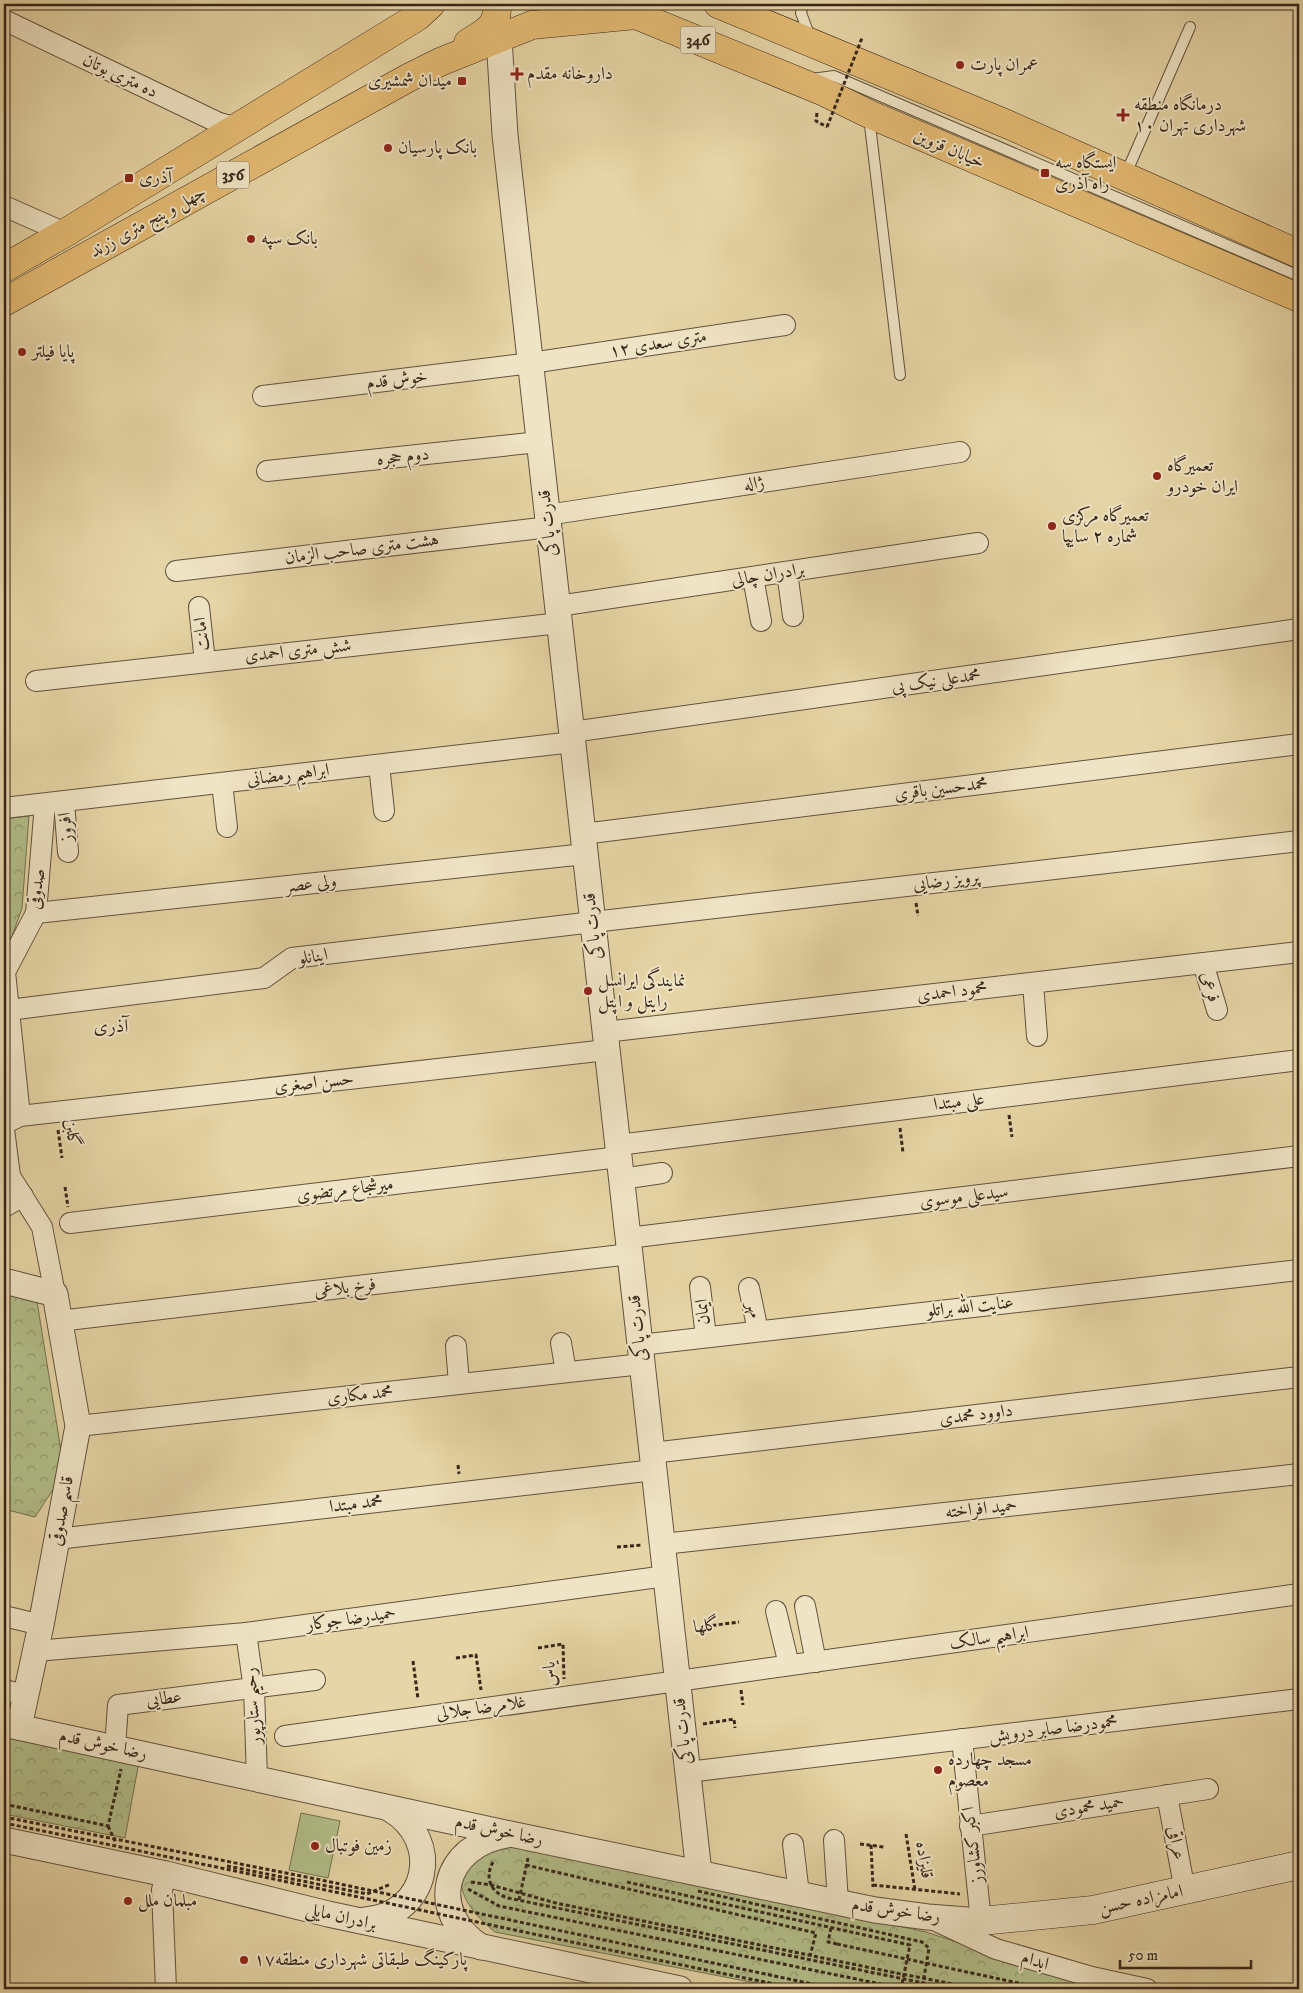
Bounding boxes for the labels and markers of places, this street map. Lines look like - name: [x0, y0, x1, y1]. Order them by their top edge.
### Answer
- place label: عمران پارت: [970, 54, 1038, 77]
- marker: عمران پارت: [954, 59, 966, 71]
- place label: داروخانه مقدم: [527, 63, 613, 89]
- marker: داروخانه مقدم: [511, 68, 523, 80]
- place label: میدان شمشیری: [368, 70, 452, 92]
- marker: میدان شمشیری: [456, 75, 468, 87]
- place label: درمانگاه منطقه ۱۰ شهرداری تهران: [1134, 92, 1246, 137]
- marker: درمانگاه منطقه ۱۰ شهرداری تهران: [1116, 108, 1130, 122]
- place label: بانک پارسیان: [398, 137, 477, 160]
- marker: بانک پارسیان: [382, 142, 394, 154]
- place label: ایستگاه سه راه آذری: [1055, 150, 1117, 195]
- place label: آذری: [139, 167, 174, 189]
- marker: ایستگاه سه راه آذری: [1039, 167, 1051, 179]
- marker: آذری: [123, 172, 135, 184]
- place label: بانک سپه: [261, 228, 318, 250]
- marker: بانک سپه: [245, 233, 257, 245]
- place label: پایا فیلتر: [30, 341, 76, 364]
- marker: پایا فیلتر: [16, 346, 28, 358]
- place label: تعمیرگاه ایران خودرو: [1165, 454, 1238, 498]
- marker: تعمیرگاه ایران خودرو: [1151, 470, 1163, 482]
- place label: تعمیرگاه مرکزی شماره ۲ سایپا: [1062, 504, 1149, 548]
- marker: تعمیرگاه مرکزی شماره ۲ سایپا: [1046, 520, 1058, 532]
- place label: نمایندگی ایرانسل رایتل و اپتل: [598, 966, 686, 1015]
- marker: نمایندگی ایرانسل رایتل و اپتل: [582, 985, 594, 997]
- place label: مسجد چهارده معصوم: [948, 1749, 1032, 1796]
- marker: مسجد چهارده معصوم: [932, 1764, 944, 1776]
- place label: زمین فوتبال: [325, 1835, 392, 1857]
- marker: زمین فوتبال: [309, 1840, 321, 1852]
- place label: مبلمان ملل: [138, 1890, 197, 1912]
- marker: مبلمان ملل: [122, 1895, 134, 1907]
- place label: پارکینگ طبقاتی شهرداری منطقه۱۷: [254, 1947, 469, 1972]
- marker: پارکینگ طبقاتی شهرداری منطقه۱۷: [238, 1954, 250, 1966]

